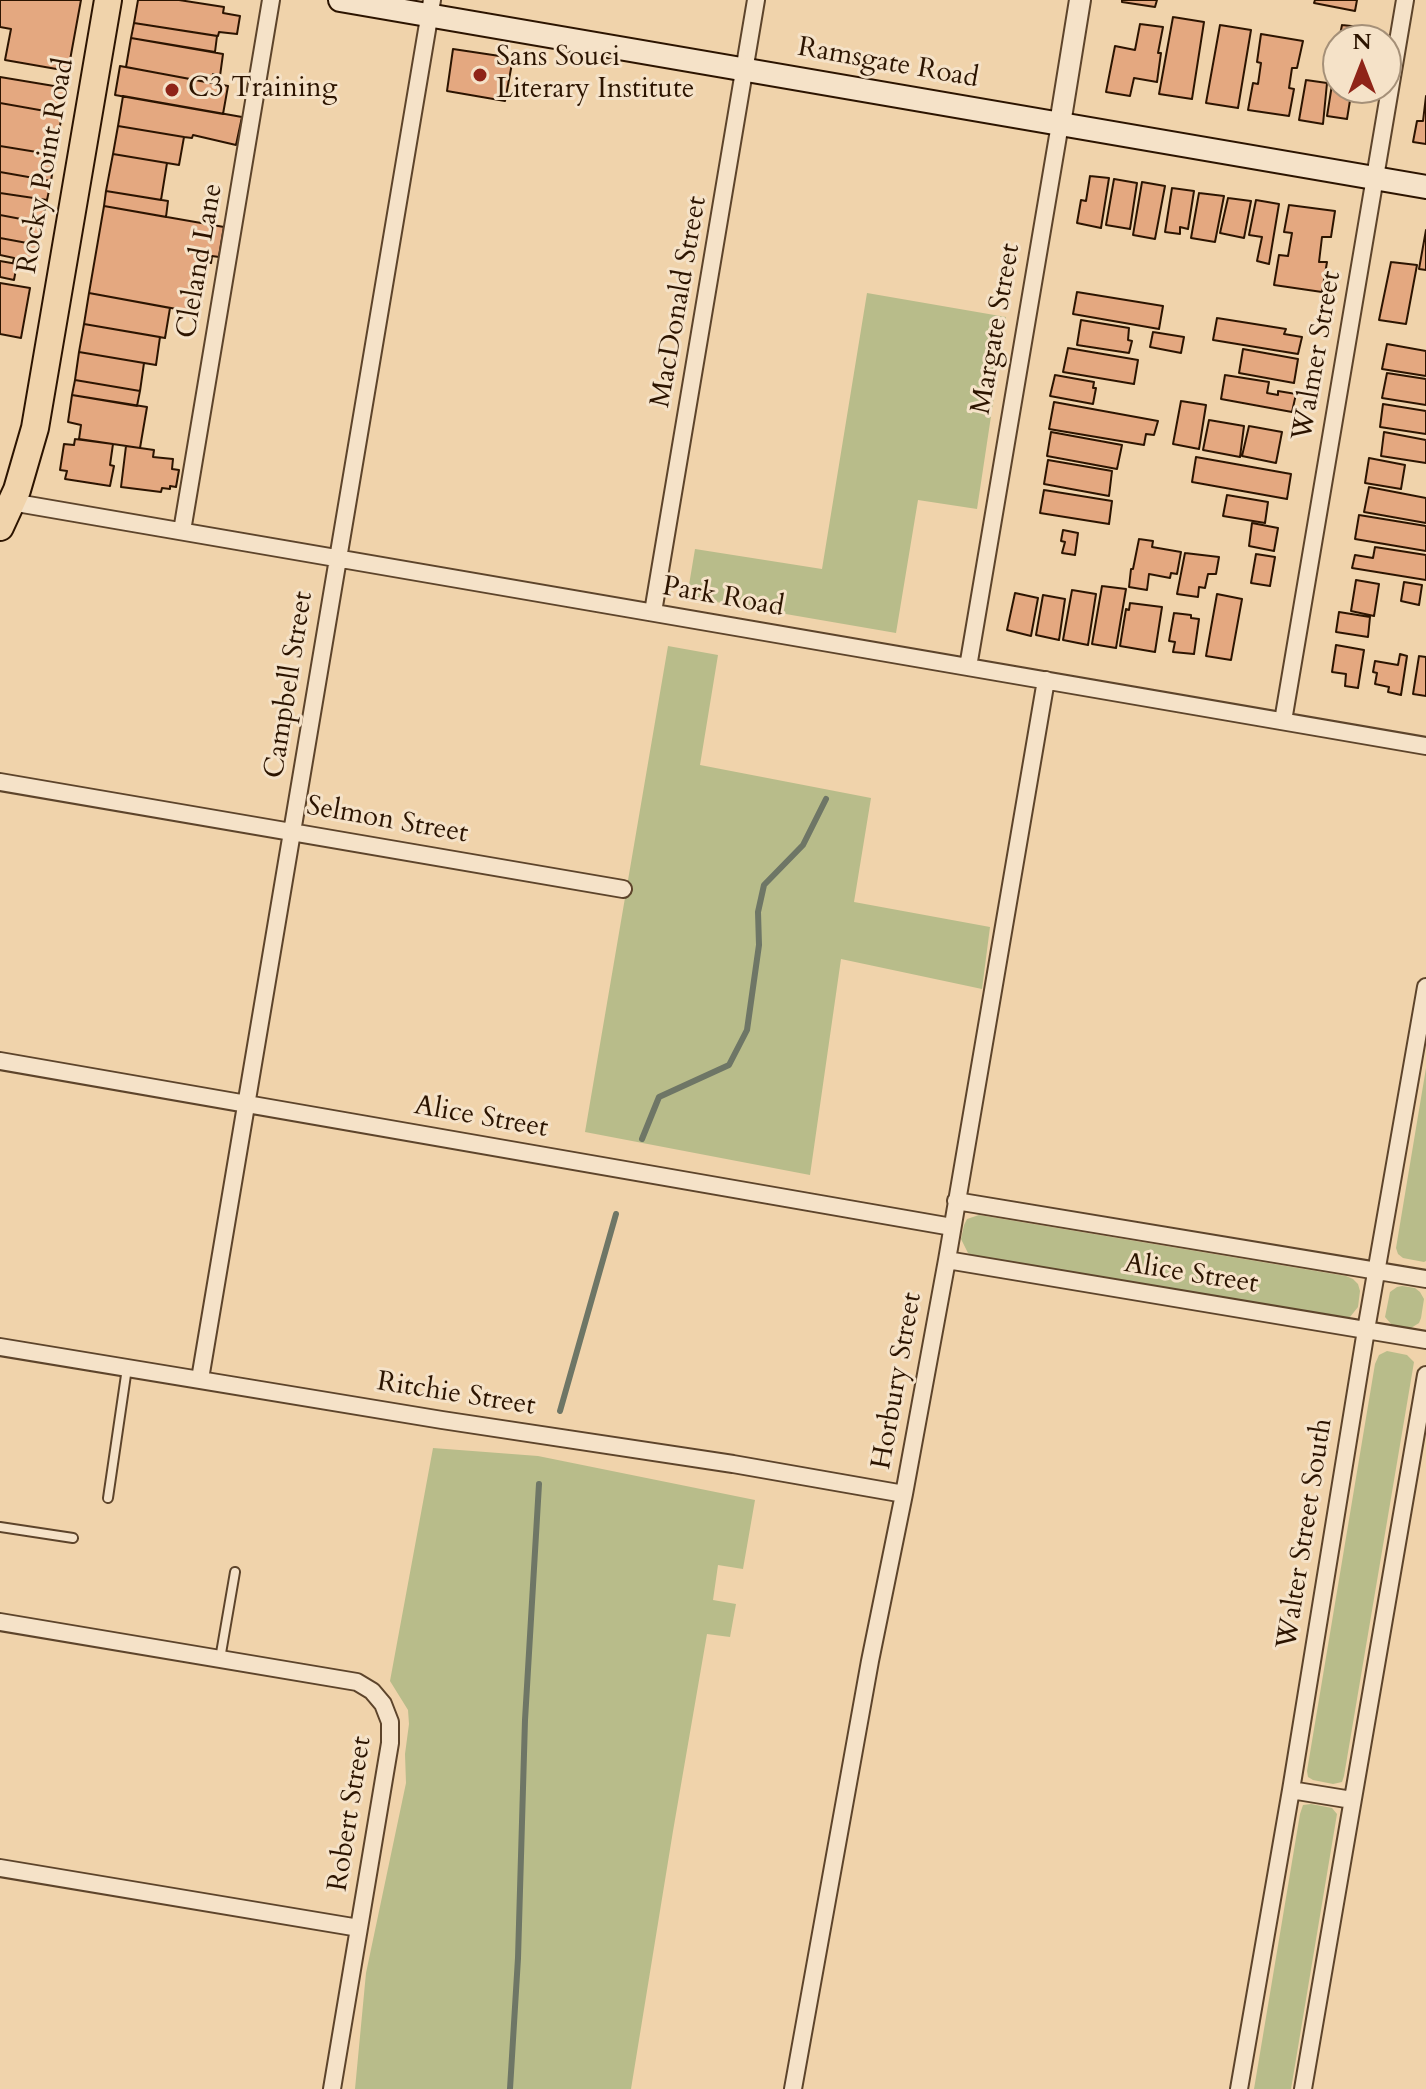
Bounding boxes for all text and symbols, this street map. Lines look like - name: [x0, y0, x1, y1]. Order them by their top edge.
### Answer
- north arrow: [1322, 24, 1402, 104]
- text: N: [1352, 27, 1372, 57]
- street label: Ramsgate Road: [795, 32, 981, 96]
- place label: Sans Souci Literary Institute: [496, 42, 695, 108]
- street label: Rocky Point Road: [12, 56, 82, 276]
- marker: Sans Souci Literary Institute: [471, 66, 489, 84]
- place label: C3 Training: [188, 73, 337, 107]
- marker: C3 Training: [163, 81, 181, 99]
- street label: Cleland Lane: [171, 181, 231, 341]
- street label: MacDonald Street: [645, 194, 715, 410]
- street label: Margate Street: [965, 241, 1029, 417]
- street label: Walmer Street: [1287, 269, 1349, 443]
- street label: Park Road: [660, 571, 786, 625]
- street label: Campbell Street: [259, 589, 321, 781]
- street label: Selmon Street: [304, 790, 470, 852]
- street label: Alice Street: [411, 1090, 551, 1146]
- street label: Alice Street: [1122, 1248, 1260, 1302]
- street label: Horbury Street: [866, 1290, 930, 1472]
- street label: Ritchie Street: [374, 1366, 538, 1424]
- street label: Walter Street South: [1271, 1416, 1341, 1652]
- street label: Robert Street: [322, 1734, 380, 1894]

